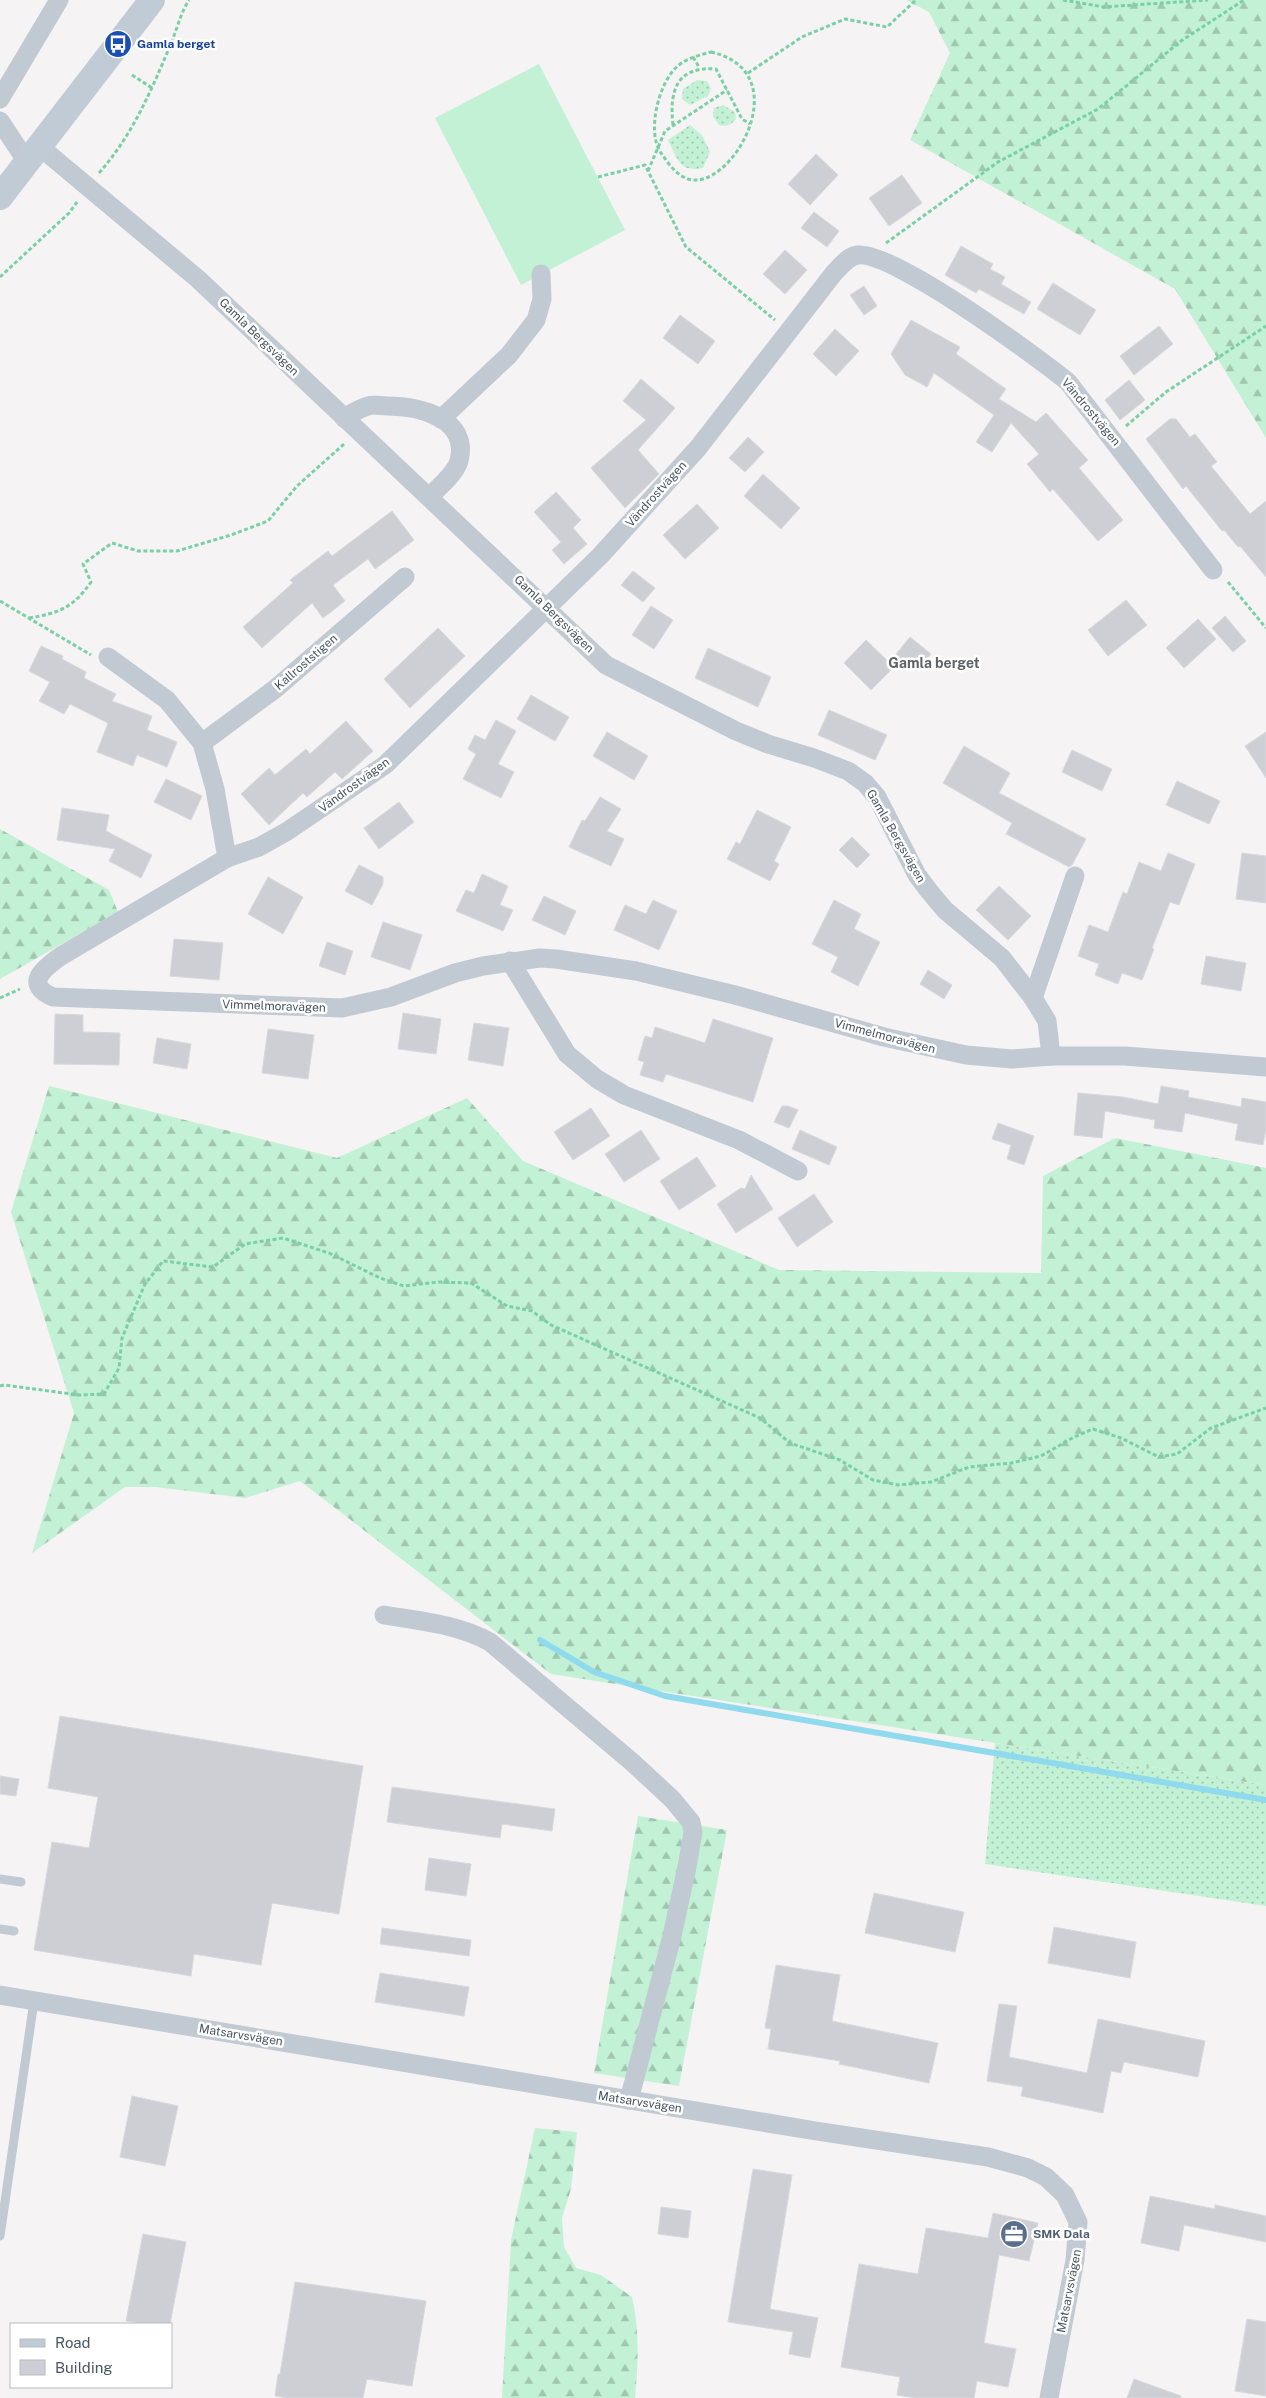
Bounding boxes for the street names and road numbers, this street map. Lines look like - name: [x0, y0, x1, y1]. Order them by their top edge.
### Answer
- street label: Gamla Bergsvägen: [216, 295, 302, 379]
- street label: Vändrostvägen: [1059, 375, 1123, 449]
- street label: Vändrostvägen: [623, 458, 689, 530]
- street label: Gamla Bergsvägen: [511, 572, 597, 656]
- street label: Kallroststigen: [272, 631, 340, 693]
- street label: Vändrostvägen: [316, 755, 392, 815]
- street label: Gamla Bergsvägen: [864, 787, 928, 885]
- street label: Vimmelmoravägen: [222, 997, 326, 1015]
- street label: Vimmelmoravägen: [833, 1016, 937, 1056]
- street label: Matsarvsvägen: [198, 2021, 284, 2049]
- street label: Matsarvsvägen: [597, 2088, 683, 2116]
- street label: Matsarvsvägen: [1054, 2248, 1084, 2334]

